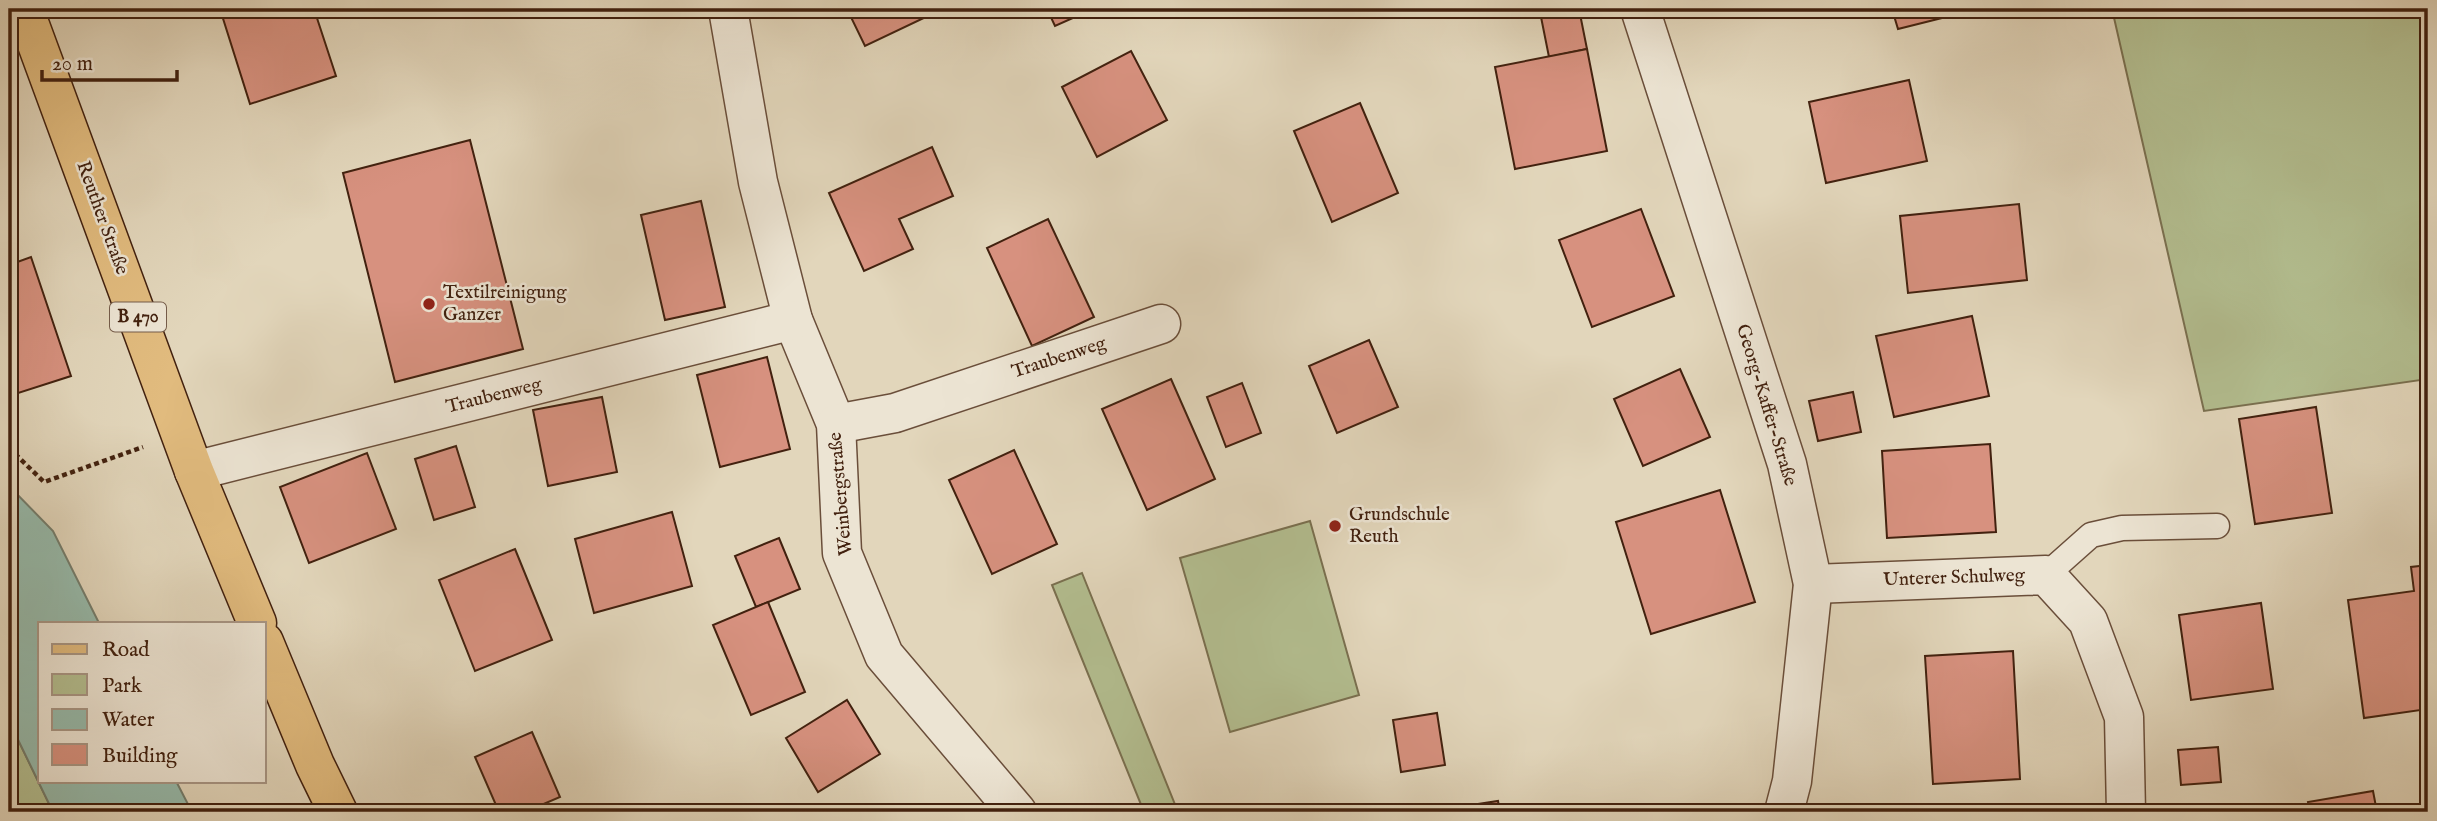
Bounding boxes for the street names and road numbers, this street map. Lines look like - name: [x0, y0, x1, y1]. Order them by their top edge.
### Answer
- street label: Reuther Straße: [70, 158, 134, 278]
- road number: B 470: [110, 302, 166, 332]
- street label: Georg-Kaffer-Straße: [1730, 321, 1802, 489]
- street label: Traubenweg: [1009, 331, 1110, 385]
- street label: Traubenweg: [444, 372, 545, 419]
- street label: Weinbergstraße: [824, 431, 858, 557]
- street label: Unterer Schulweg: [1883, 564, 2026, 592]

